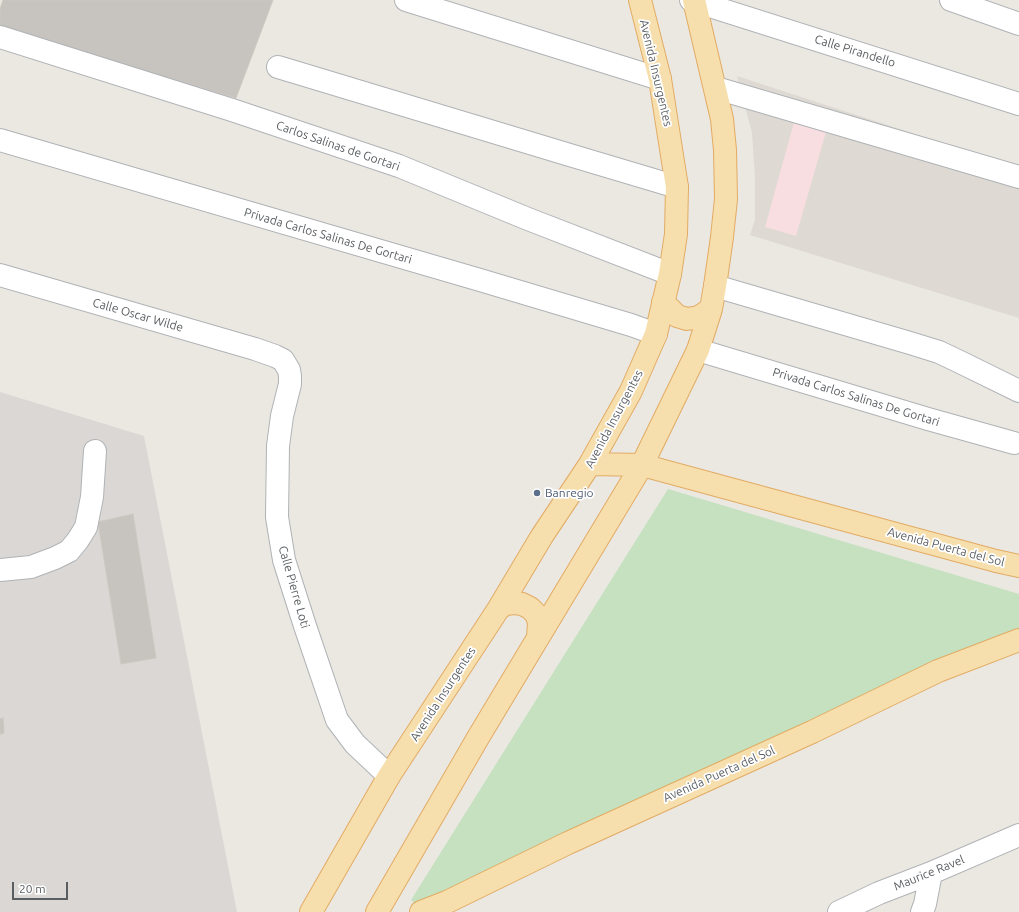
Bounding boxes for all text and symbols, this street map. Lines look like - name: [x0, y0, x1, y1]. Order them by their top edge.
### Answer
- street label: Avenida Insurgentes: [637, 18, 675, 128]
- street label: Calle Pirandello: [813, 32, 897, 70]
- street label: Carlos Salinas de Gortari: [274, 118, 402, 174]
- street label: Privada Carlos Salinas De Gortari: [242, 205, 414, 267]
- street label: Calle Oscar Wilde: [91, 295, 185, 335]
- street label: Privada Carlos Salinas De Gortari: [771, 365, 941, 429]
- street label: Avenida Insurgentes: [582, 367, 646, 471]
- place label: Banregio: [545, 486, 594, 500]
- marker: Banregio: [532, 488, 542, 498]
- street label: Avenida Puerta del Sol: [886, 524, 1006, 570]
- street label: Calle Pierre Loti: [275, 544, 313, 630]
- street label: Avenida Insurgentes: [407, 644, 479, 744]
- street label: Avenida Puerta del Sol: [661, 743, 777, 805]
- street label: Maurice Ravel: [892, 852, 966, 894]
- scale bar: [14, 874, 70, 900]
- text: 20 m: [19, 882, 46, 895]

